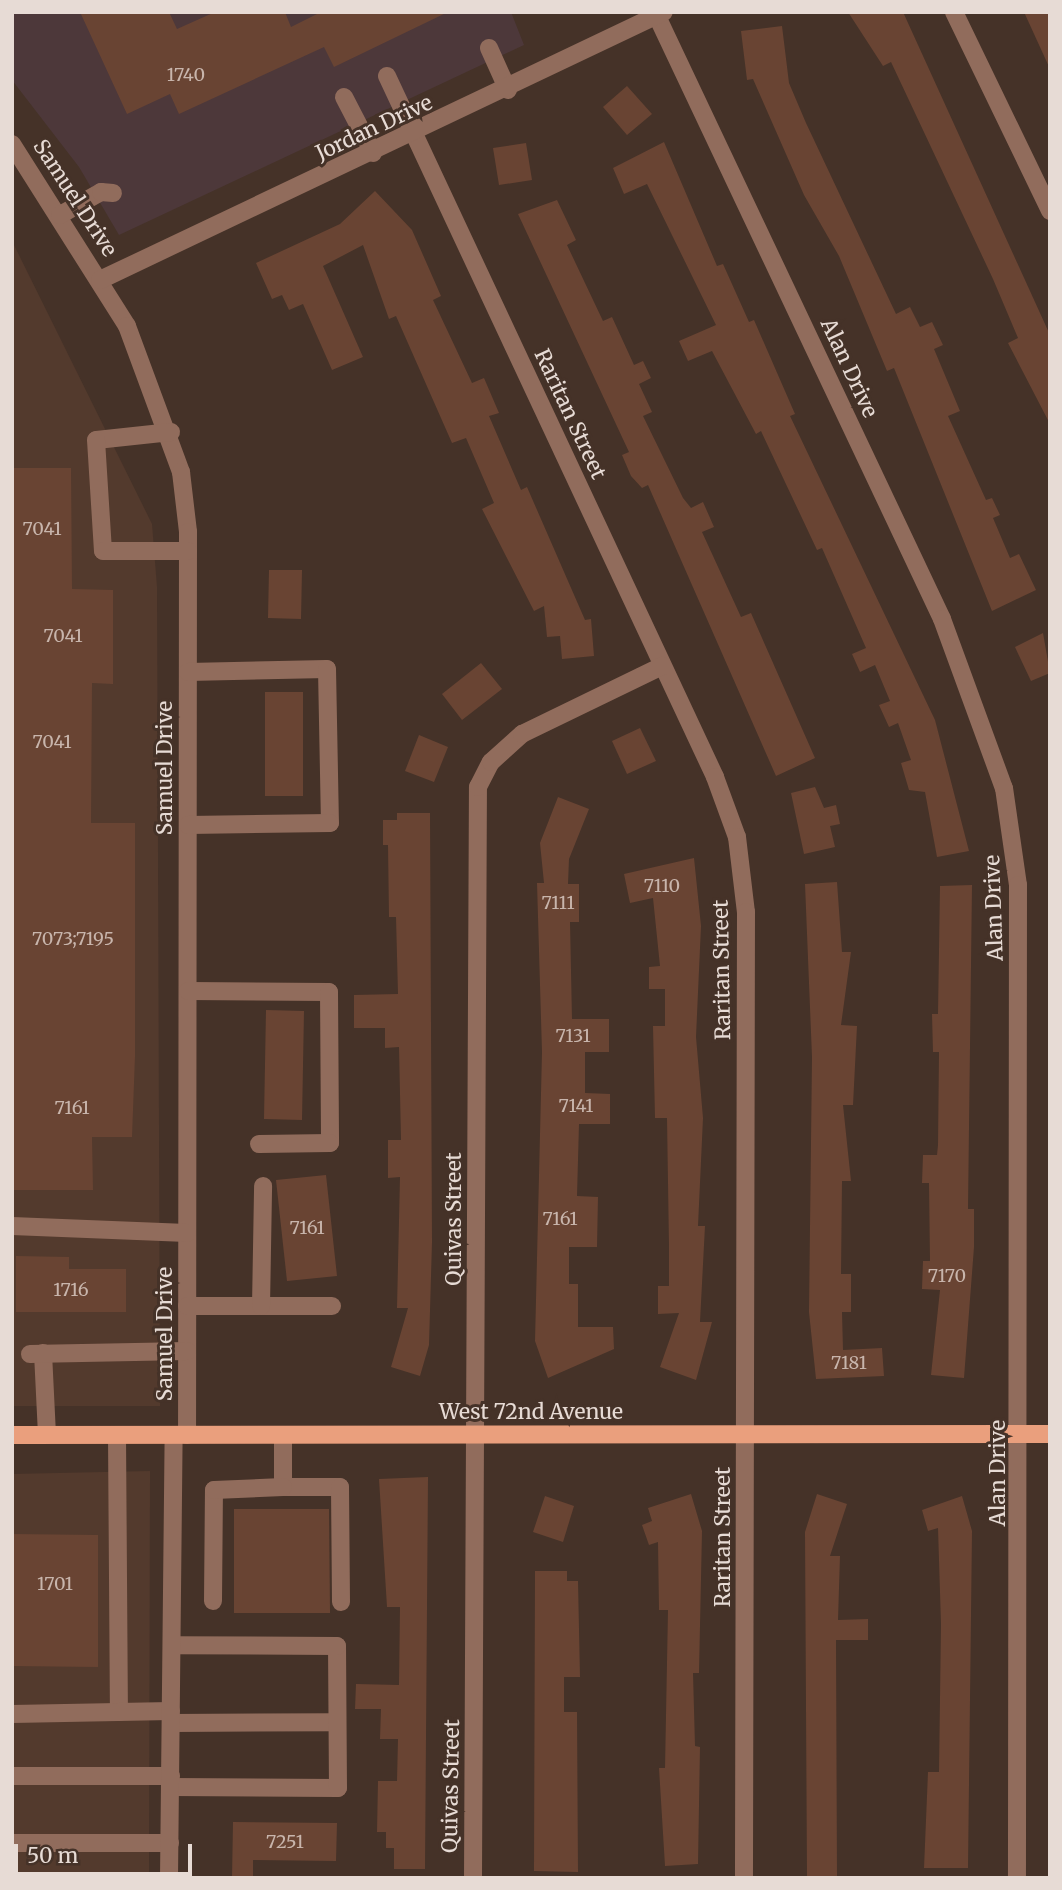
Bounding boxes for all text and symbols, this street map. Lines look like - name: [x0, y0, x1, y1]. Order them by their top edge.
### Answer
- house number: 1740: [167, 64, 205, 86]
- street label: Jordan Drive: [312, 90, 436, 166]
- street label: Samuel Drive: [28, 135, 122, 261]
- street label: Alan Drive: [815, 315, 883, 421]
- street label: Raritan Street: [529, 345, 611, 483]
- house number: 7041: [22, 518, 62, 540]
- house number: 7041: [43, 625, 83, 647]
- street label: Samuel Drive: [152, 701, 178, 835]
- house number: 7041: [32, 731, 72, 753]
- street label: Alan Drive: [980, 854, 1008, 962]
- house number: 7110: [644, 875, 680, 897]
- house number: 7111: [541, 892, 575, 914]
- street label: Raritan Street: [708, 900, 736, 1040]
- house number: 7073;7195: [32, 928, 114, 950]
- house number: 7131: [555, 1025, 591, 1047]
- house number: 7141: [559, 1095, 593, 1117]
- house number: 7161: [54, 1097, 90, 1119]
- street label: Quivas Street: [441, 1152, 467, 1286]
- house number: 7161: [542, 1208, 578, 1230]
- house number: 7161: [289, 1217, 325, 1239]
- house number: 7170: [928, 1265, 966, 1287]
- street label: Samuel Drive: [152, 1267, 178, 1401]
- house number: 1716: [53, 1279, 89, 1301]
- house number: 7181: [831, 1352, 867, 1374]
- street label: West 72nd Avenue: [439, 1399, 623, 1425]
- street label: Alan Drive: [985, 1420, 1011, 1526]
- street label: Raritan Street: [710, 1467, 736, 1607]
- house number: 1701: [37, 1573, 73, 1595]
- street label: Quivas Street: [437, 1719, 465, 1853]
- scale bar: [18, 1830, 196, 1874]
- house number: 7251: [266, 1831, 304, 1853]
- text: 50 m: [27, 1842, 78, 1869]

